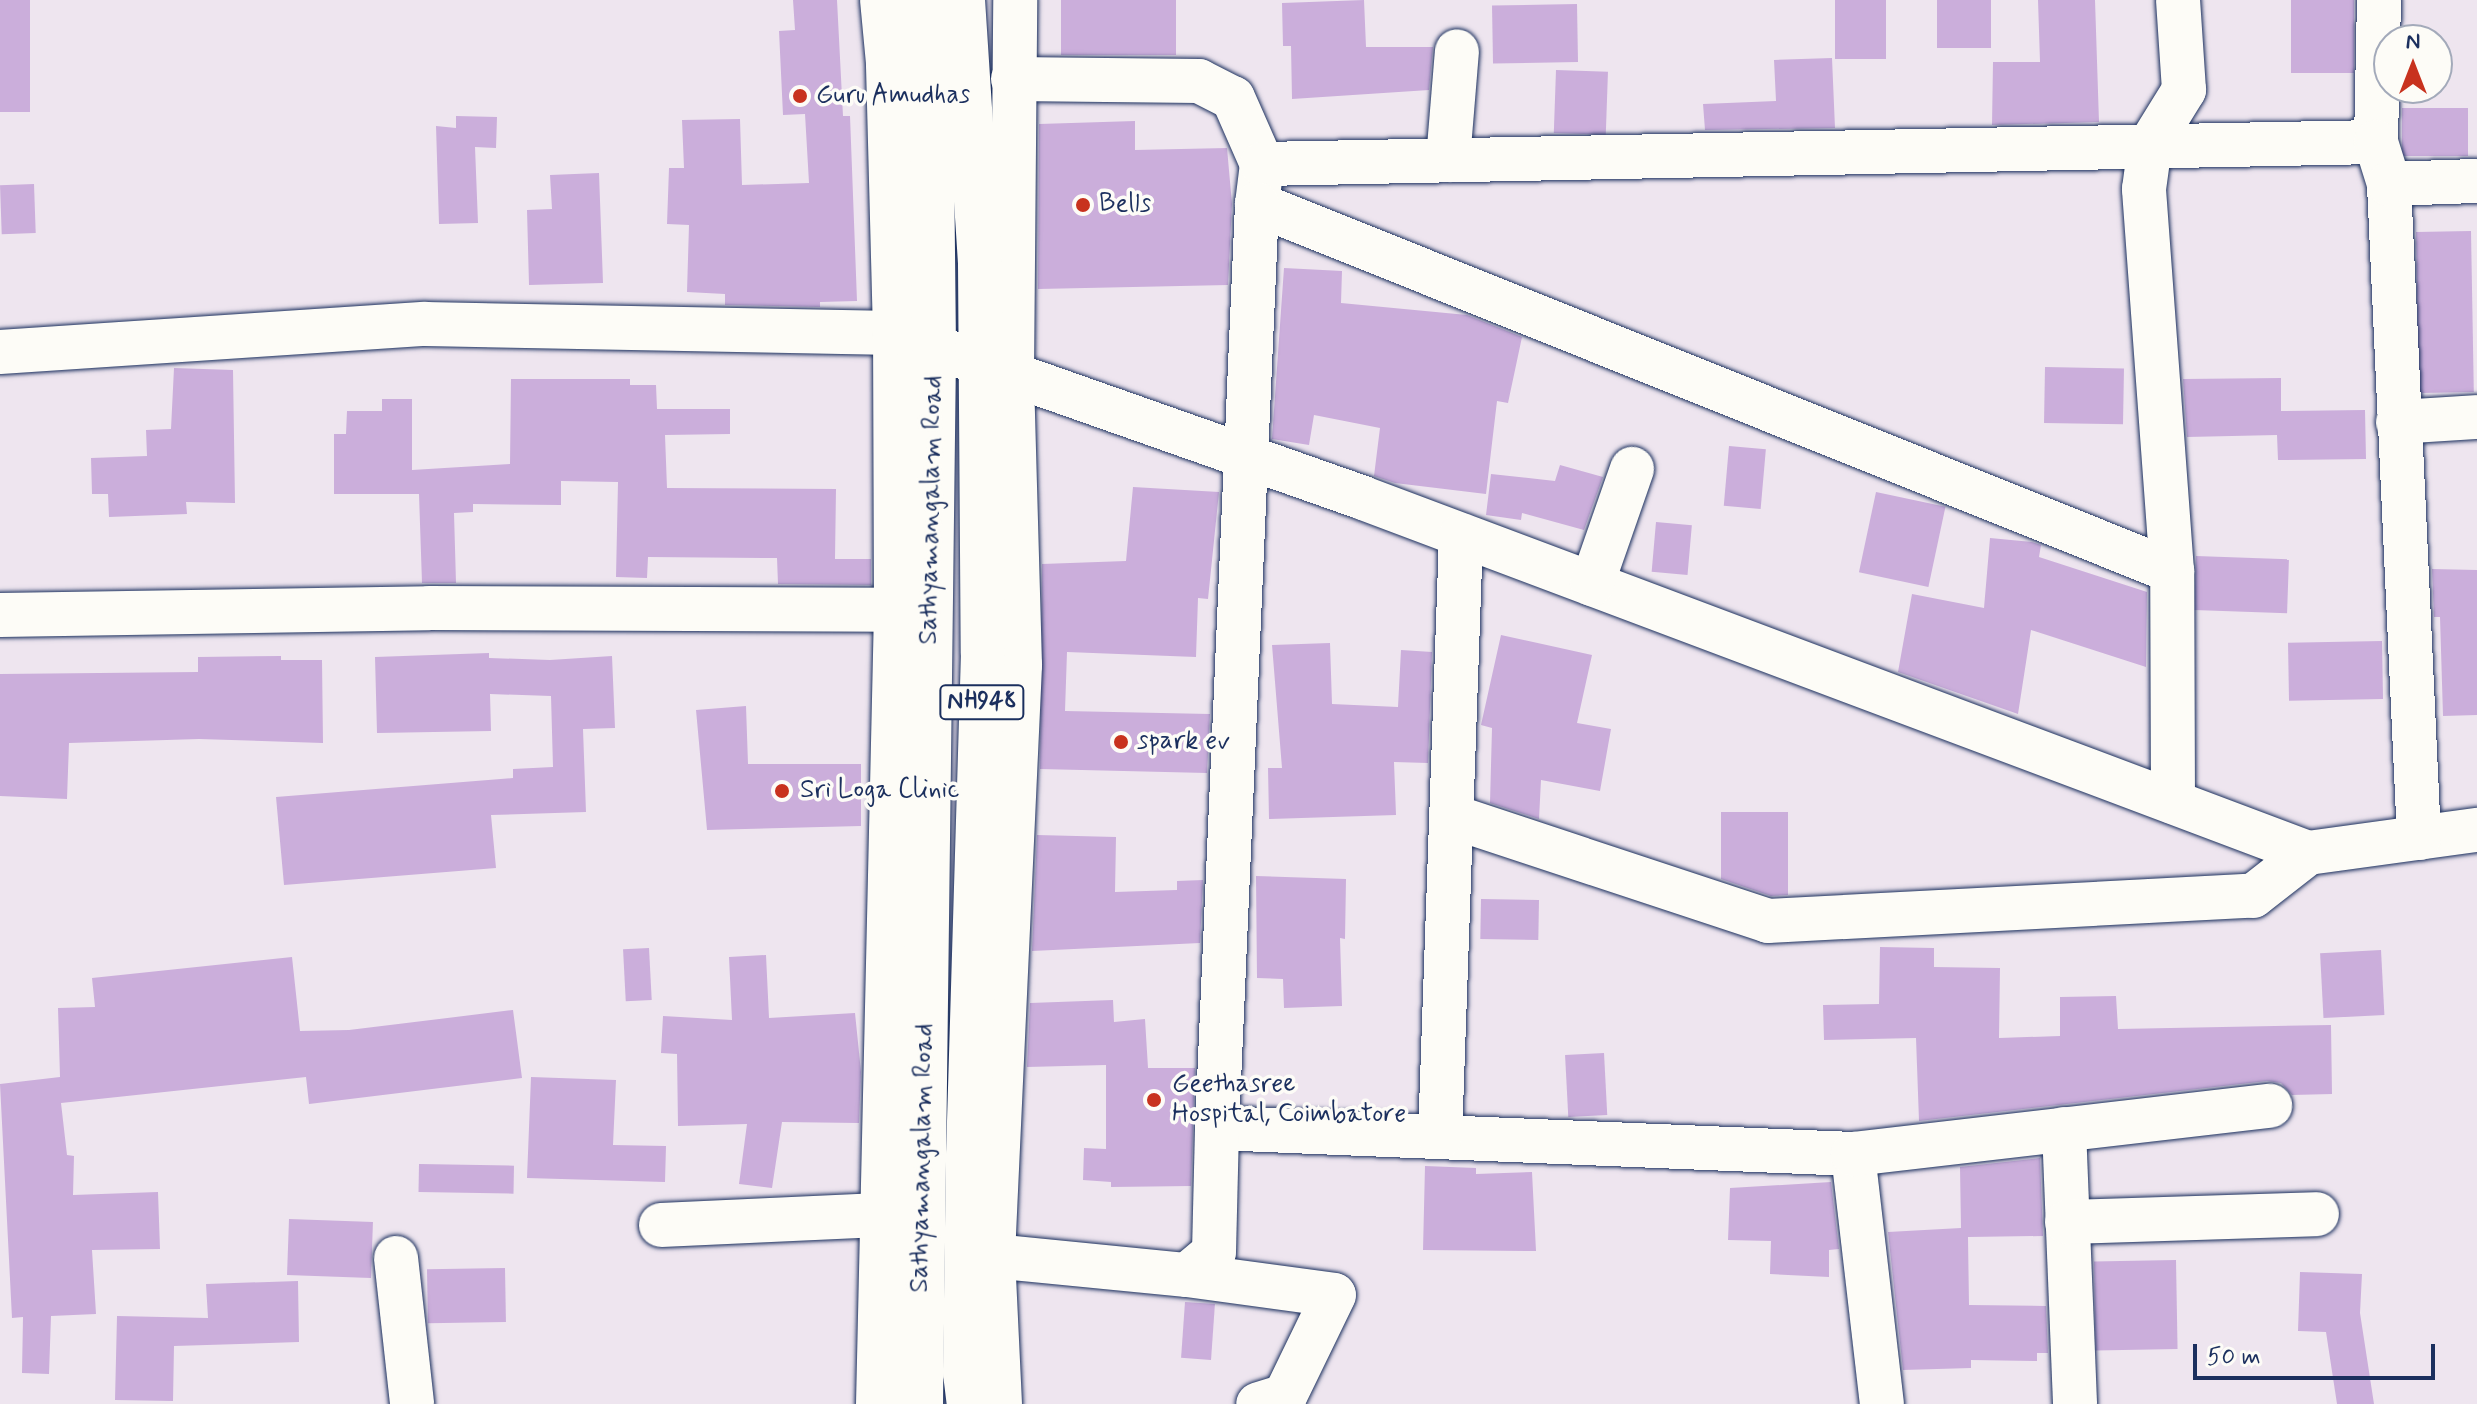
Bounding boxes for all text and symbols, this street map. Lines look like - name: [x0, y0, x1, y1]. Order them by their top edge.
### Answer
- north arrow: [2373, 24, 2453, 104]
- text: N: [2406, 28, 2420, 56]
- place label: Guru Amudhas: [816, 80, 971, 112]
- marker: Guru Amudhas: [791, 87, 809, 105]
- place label: Bells: [1099, 189, 1151, 221]
- marker: Bells: [1074, 196, 1092, 214]
- street label: Sathyamangalam Road: [914, 376, 950, 644]
- road number: NH948: [938, 682, 1026, 722]
- place label: spark ev: [1137, 726, 1230, 758]
- marker: spark ev: [1112, 733, 1130, 751]
- place label: Sri Loga Clinic: [800, 775, 962, 807]
- marker: Sri Loga Clinic: [771, 780, 793, 802]
- street label: Sathyamangalam Road: [905, 1024, 941, 1292]
- place label: Geethasree Hospital, Coimbatore: [1172, 1069, 1414, 1130]
- marker: Geethasree Hospital, Coimbatore: [1143, 1089, 1165, 1111]
- scale bar: [2197, 1328, 2439, 1378]
- text: 50 m: [2207, 1342, 2261, 1373]

